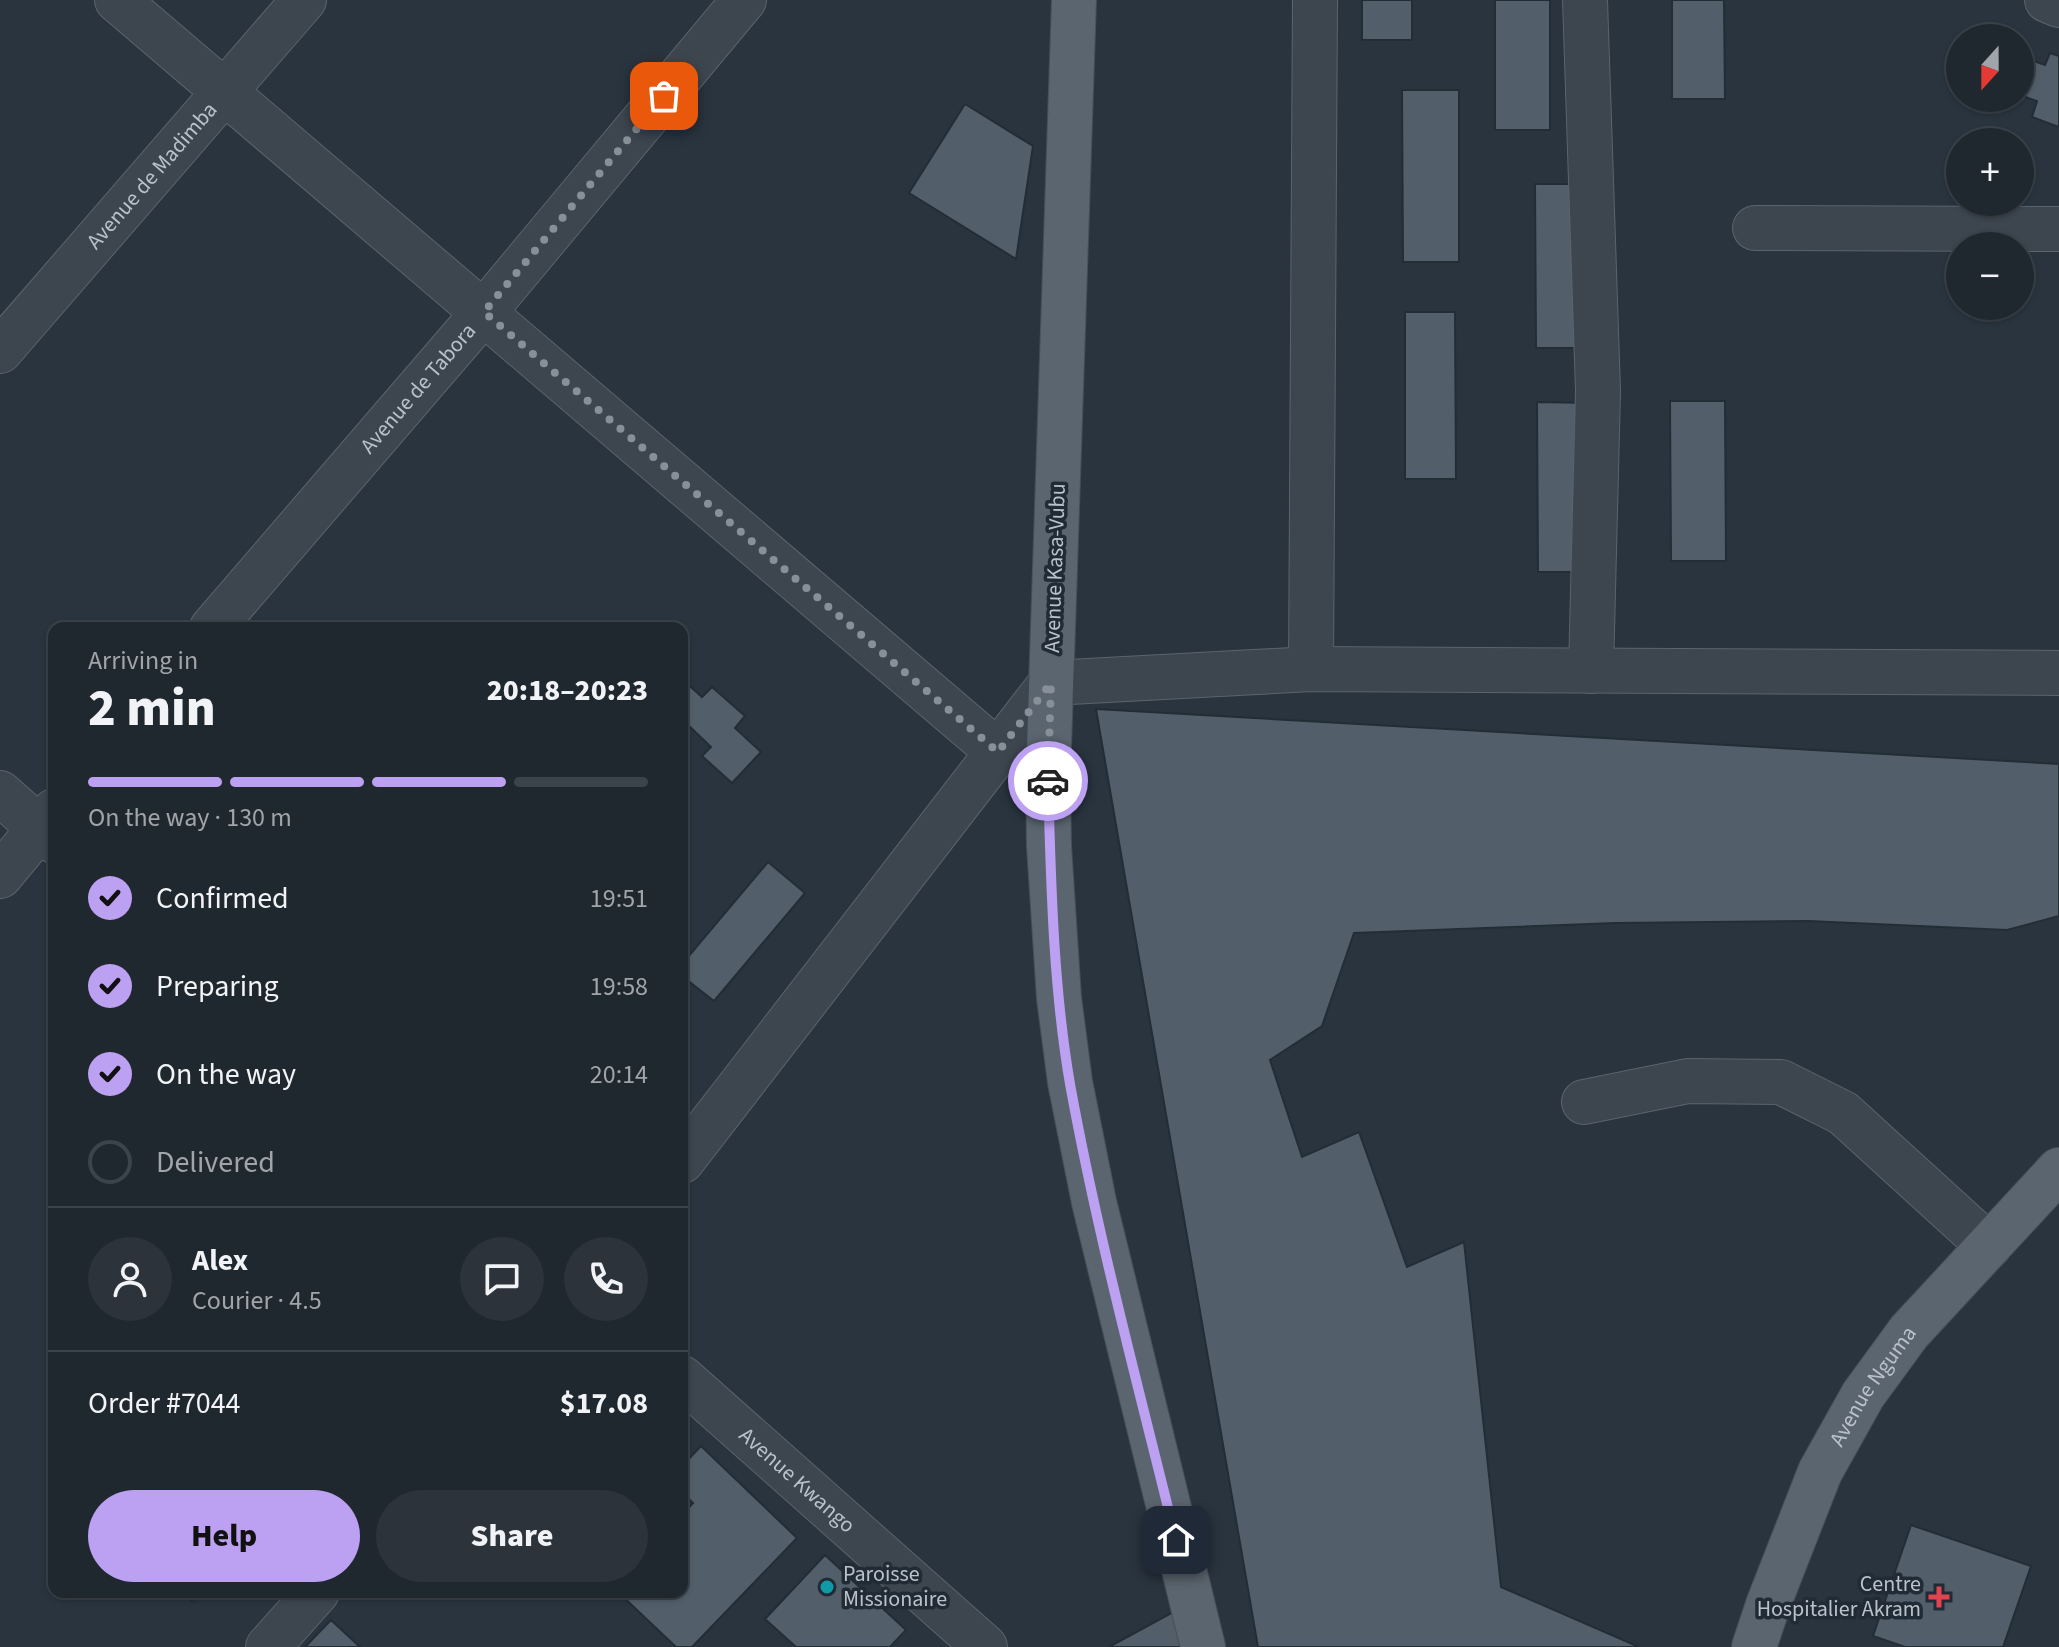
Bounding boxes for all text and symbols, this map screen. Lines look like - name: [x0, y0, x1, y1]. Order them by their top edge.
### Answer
- north arrow: [1946, 24, 2034, 112]
- map controls: [1946, 24, 2034, 320]
- pin: [630, 62, 698, 130]
- icon: bag: [642, 74, 686, 118]
- street label: Avenue de Madimba: [79, 95, 225, 256]
- button: +: [1946, 128, 2034, 216]
- button: −: [1946, 232, 2034, 320]
- street label: Avenue de Tabora: [353, 316, 484, 461]
- street label: Avenue Kasa-Vubu: [1036, 483, 1074, 653]
- text: Arriving in: [88, 642, 198, 679]
- text: 20:18–20:23: [487, 669, 648, 712]
- text: 2 min: [88, 672, 216, 746]
- courier: [1008, 741, 1088, 821]
- icon: car: [1026, 759, 1070, 803]
- text: On the way · 130 m: [88, 799, 292, 836]
- icon: check: [88, 876, 132, 920]
- text: Confirmed: [156, 877, 289, 920]
- text: 19:51: [590, 880, 648, 917]
- icon: check: [88, 964, 132, 1008]
- text: Preparing: [156, 965, 279, 1008]
- text: 19:58: [590, 968, 648, 1005]
- icon: check: [88, 1052, 132, 1096]
- text: On the way: [156, 1053, 296, 1096]
- text: 20:14: [590, 1056, 648, 1093]
- text: Delivered: [156, 1141, 275, 1184]
- button: person: [88, 1237, 172, 1321]
- button: chat: [460, 1237, 544, 1321]
- button: phone: [564, 1237, 648, 1321]
- text: Alex: [192, 1239, 248, 1282]
- text: Courier · 4.5: [192, 1282, 322, 1319]
- street label: Avenue Nguma: [1821, 1319, 1924, 1452]
- text: Order #7044: [88, 1382, 241, 1425]
- text: $17.08: [560, 1382, 648, 1425]
- street label: Avenue Kwango: [732, 1420, 862, 1541]
- button: Help: [88, 1490, 360, 1582]
- button: Share: [376, 1490, 648, 1582]
- pin: [1142, 1506, 1210, 1574]
- icon: home: [1154, 1518, 1198, 1562]
- place label: Paroisse Missionaire: [843, 1558, 947, 1615]
- place label: Centre Hospitalier Akram: [1757, 1568, 1921, 1625]
- marker: Paroisse Missionaire: [818, 1578, 836, 1596]
- marker: Centre Hospitalier Akram: [1928, 1586, 1950, 1608]

